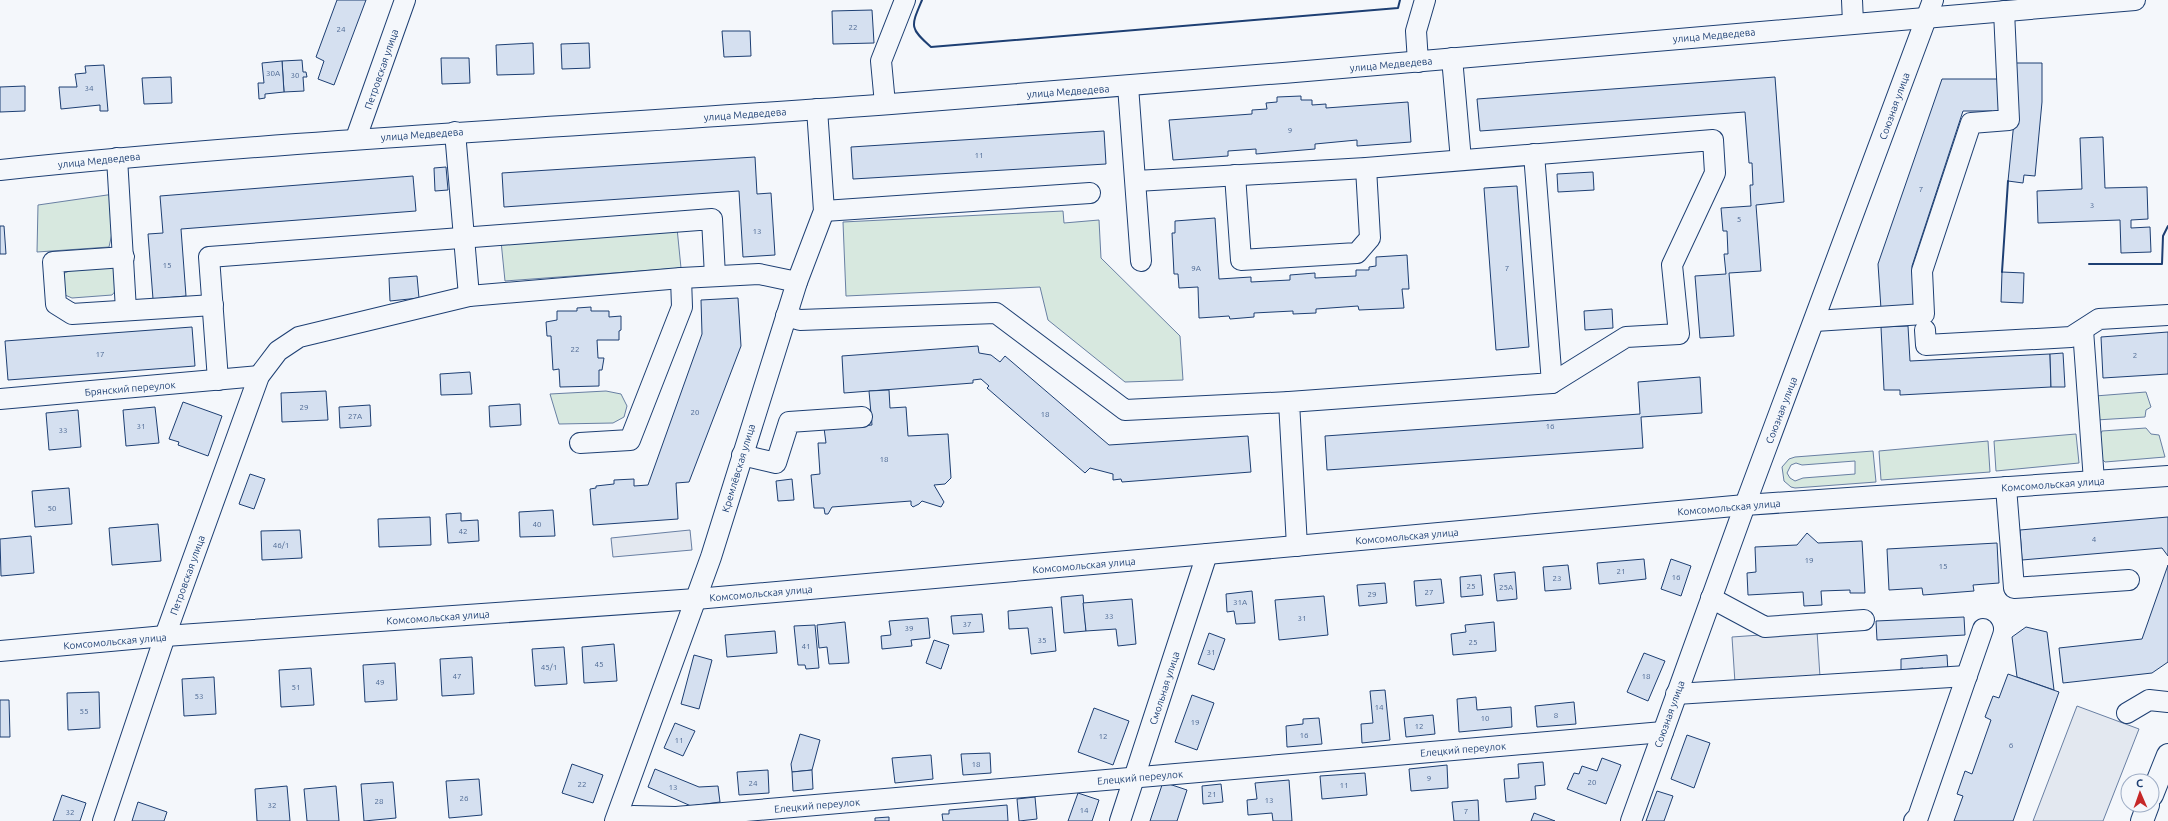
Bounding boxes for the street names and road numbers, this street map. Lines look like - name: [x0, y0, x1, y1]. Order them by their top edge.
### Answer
- street label: улица Медведева: [1672, 26, 1756, 45]
- street label: Петровская улица: [363, 28, 400, 111]
- street label: улица Медведева: [1349, 55, 1433, 74]
- street label: Союзная улица: [1877, 71, 1912, 141]
- street label: улица Медведева: [1026, 83, 1110, 100]
- street label: улица Медведева: [703, 106, 787, 123]
- street label: улица Медведева: [380, 126, 464, 143]
- street label: улица Медведева: [57, 151, 141, 170]
- street label: Союзная улица: [1764, 375, 1799, 445]
- street label: Брянский переулок: [84, 379, 176, 398]
- street label: Кремлёвская улица: [720, 423, 757, 514]
- street label: Комсомольская улица: [2001, 475, 2105, 494]
- street label: Комсомольская улица: [1677, 498, 1781, 517]
- street label: Комсомольская улица: [1355, 527, 1459, 546]
- street label: Петровская улица: [168, 534, 207, 617]
- street label: Комсомольская улица: [1032, 556, 1136, 575]
- street label: Комсомольская улица: [709, 584, 813, 603]
- street label: Комсомольская улица: [386, 608, 490, 627]
- street label: Комсомольская улица: [63, 632, 167, 651]
- street label: Смольная улица: [1147, 650, 1181, 726]
- street label: Союзная улица: [1652, 679, 1687, 749]
- street label: Елецкий переулок: [1420, 740, 1506, 759]
- street label: Елецкий переулок: [1097, 768, 1183, 787]
- street label: Елецкий переулок: [774, 796, 860, 815]

